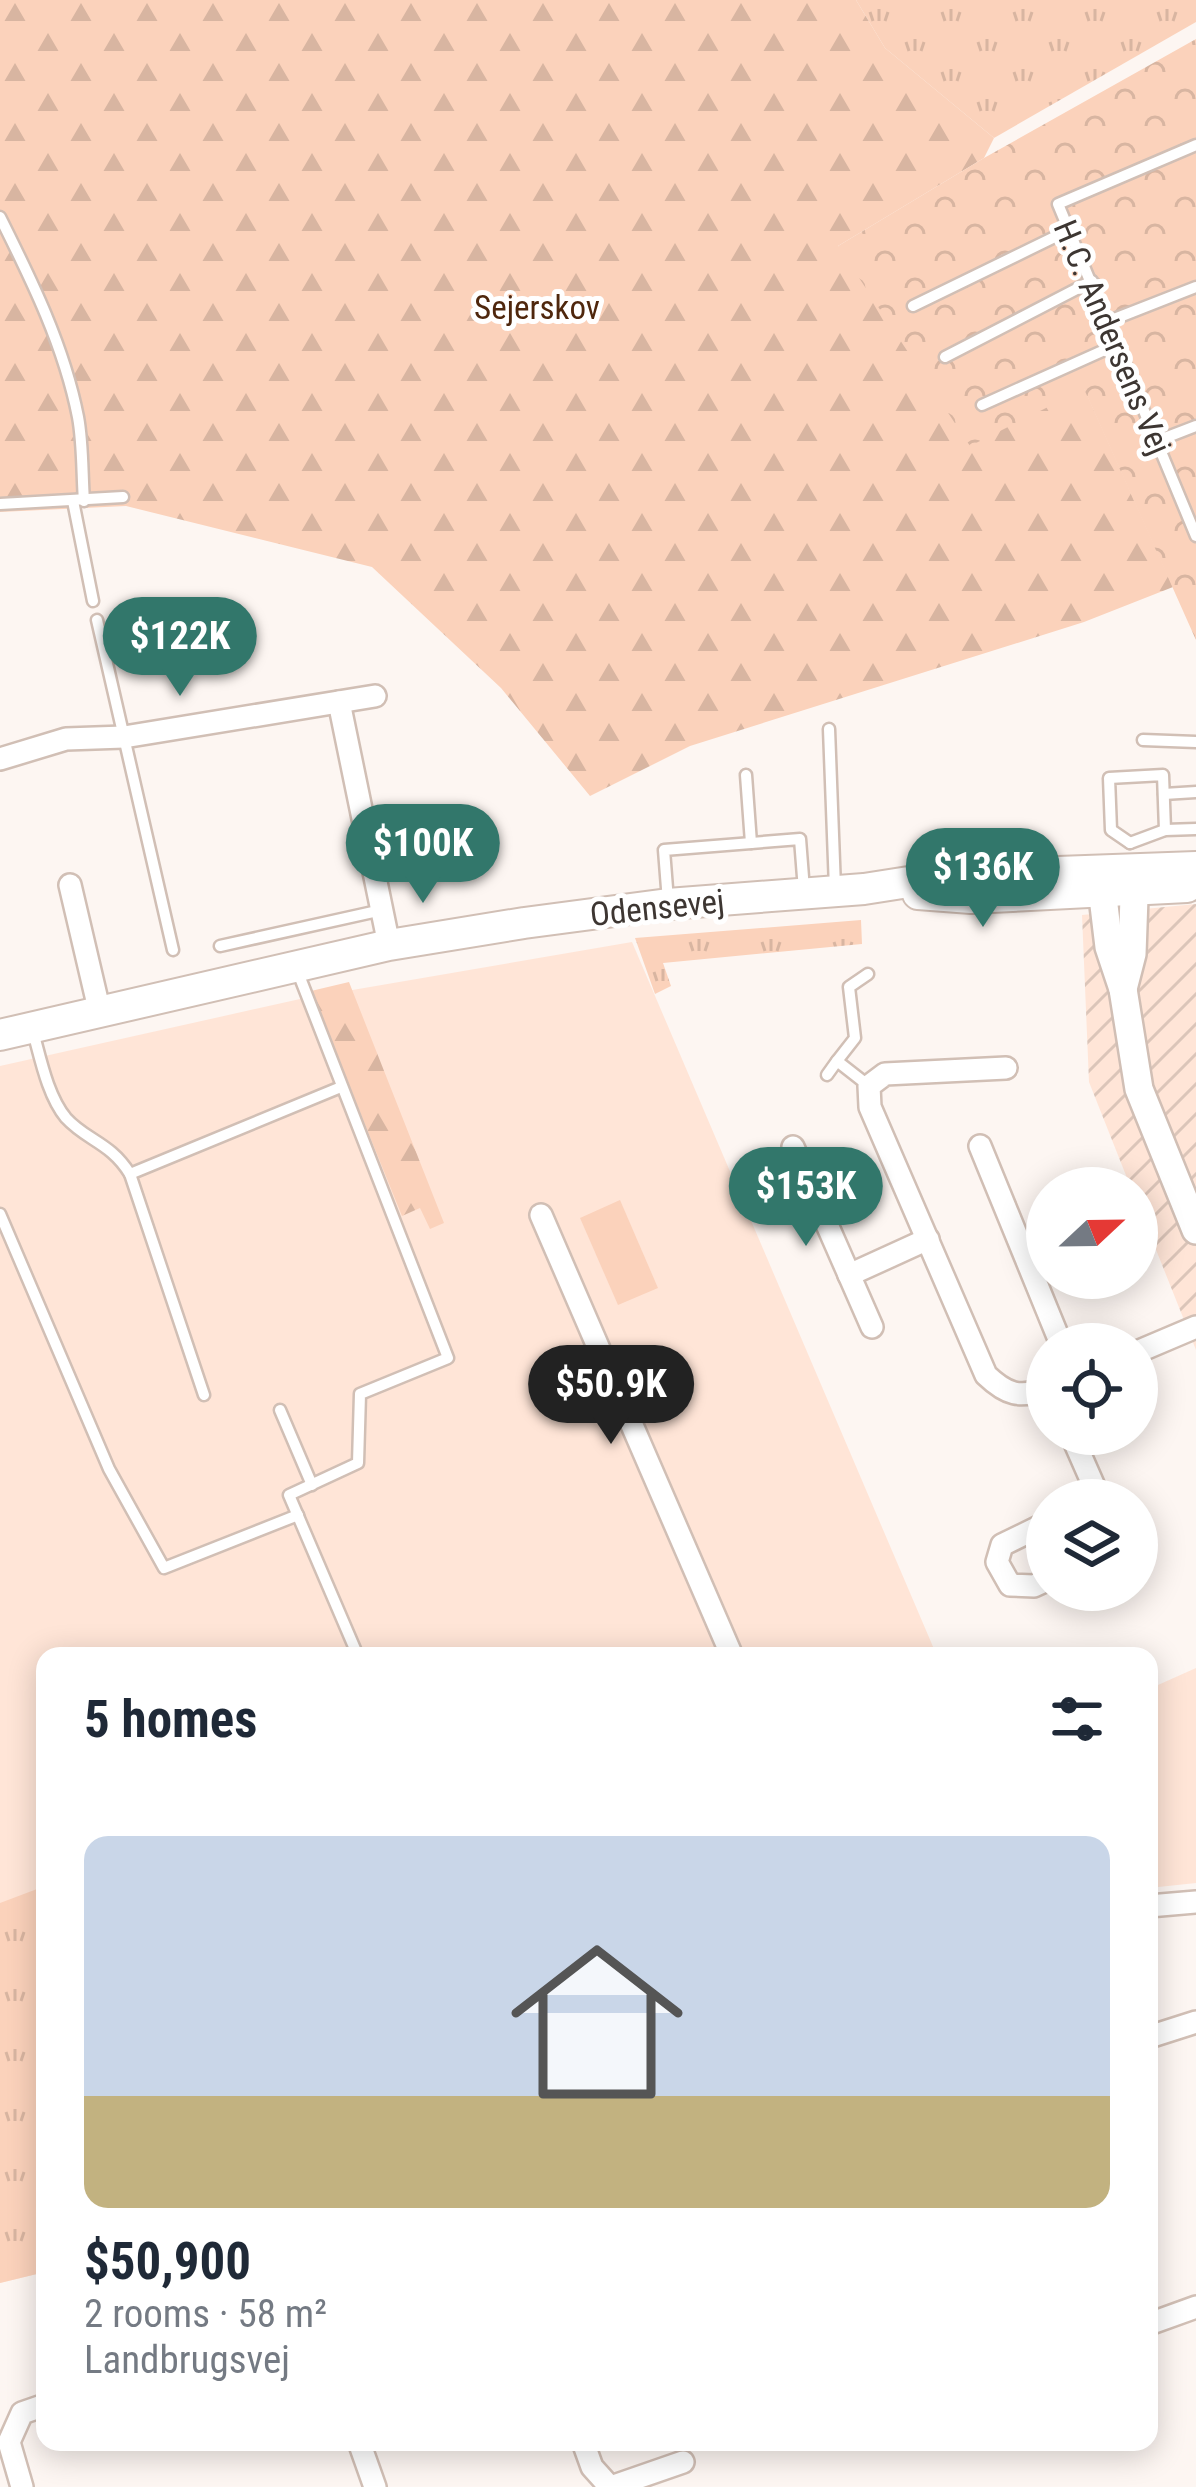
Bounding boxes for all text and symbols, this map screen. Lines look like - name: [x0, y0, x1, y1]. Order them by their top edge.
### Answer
- street label: H.C. Andersens Vej: [1046, 214, 1179, 460]
- park label: Sejerskov: [474, 288, 600, 327]
- pin: $122K: [96, 597, 264, 699]
- text: $122K: [130, 613, 230, 659]
- pin: $100K: [339, 804, 507, 906]
- text: $100K: [373, 820, 473, 866]
- pin: $136K: [899, 828, 1067, 930]
- text: $136K: [933, 844, 1033, 890]
- street label: Odensevej: [588, 881, 726, 934]
- pin: $153K: [722, 1147, 890, 1249]
- text: $153K: [756, 1163, 856, 1209]
- north arrow: [1026, 1167, 1158, 1299]
- map controls: [1026, 1167, 1158, 1611]
- button: locate: [1026, 1323, 1158, 1455]
- pin: $50.9K: [513, 1345, 709, 1447]
- text: $50.9K: [555, 1361, 667, 1407]
- button: layers: [1026, 1479, 1158, 1611]
- icon: filters: [1044, 1686, 1110, 1752]
- text: 5 homes: [84, 1690, 257, 1749]
- icon: home: [489, 1914, 705, 2130]
- text: $50,900: [84, 2232, 251, 2291]
- text: 2 rooms · 58 m²: [84, 2291, 327, 2337]
- text: Landbrugsvej: [84, 2337, 290, 2383]

